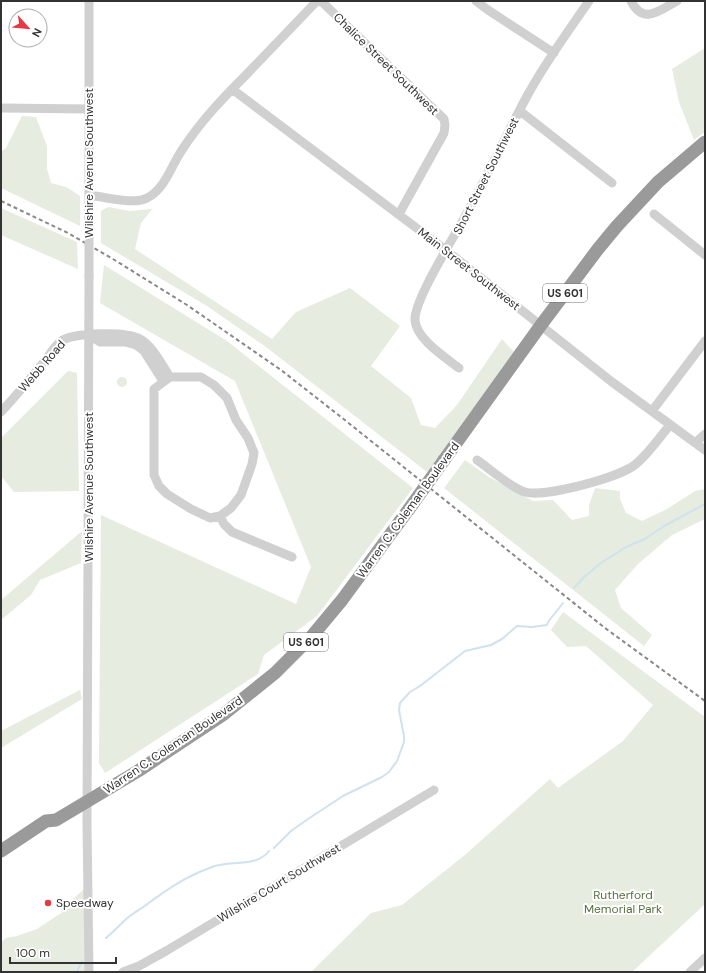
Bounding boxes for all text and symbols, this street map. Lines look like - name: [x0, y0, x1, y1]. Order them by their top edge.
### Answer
- north arrow: [8, 8, 48, 48]
- street label: Chalice Street Southwest: [330, 9, 442, 119]
- text: N: [29, 26, 45, 39]
- street label: Wilshire Avenue Southwest: [81, 88, 97, 238]
- street label: Short Street Southwest: [450, 115, 523, 237]
- street label: Main Street Southwest: [415, 224, 524, 314]
- road number: US 601: [543, 284, 587, 302]
- street label: Webb Road: [15, 337, 69, 395]
- street label: Wilshire Avenue Southwest: [81, 412, 97, 562]
- street label: Warren C. Coleman Boulevard: [353, 439, 463, 581]
- road number: US 601: [284, 633, 328, 651]
- street label: Warren C. Coleman Boulevard: [100, 692, 246, 798]
- street label: Wilshire Court Southwest: [214, 840, 344, 926]
- park label: Rutherford Memorial Park: [584, 887, 662, 917]
- place label: Speedway: [56, 895, 114, 911]
- marker: Speedway: [43, 898, 53, 908]
- scale bar: [10, 939, 116, 965]
- text: 100 m: [16, 945, 50, 961]

